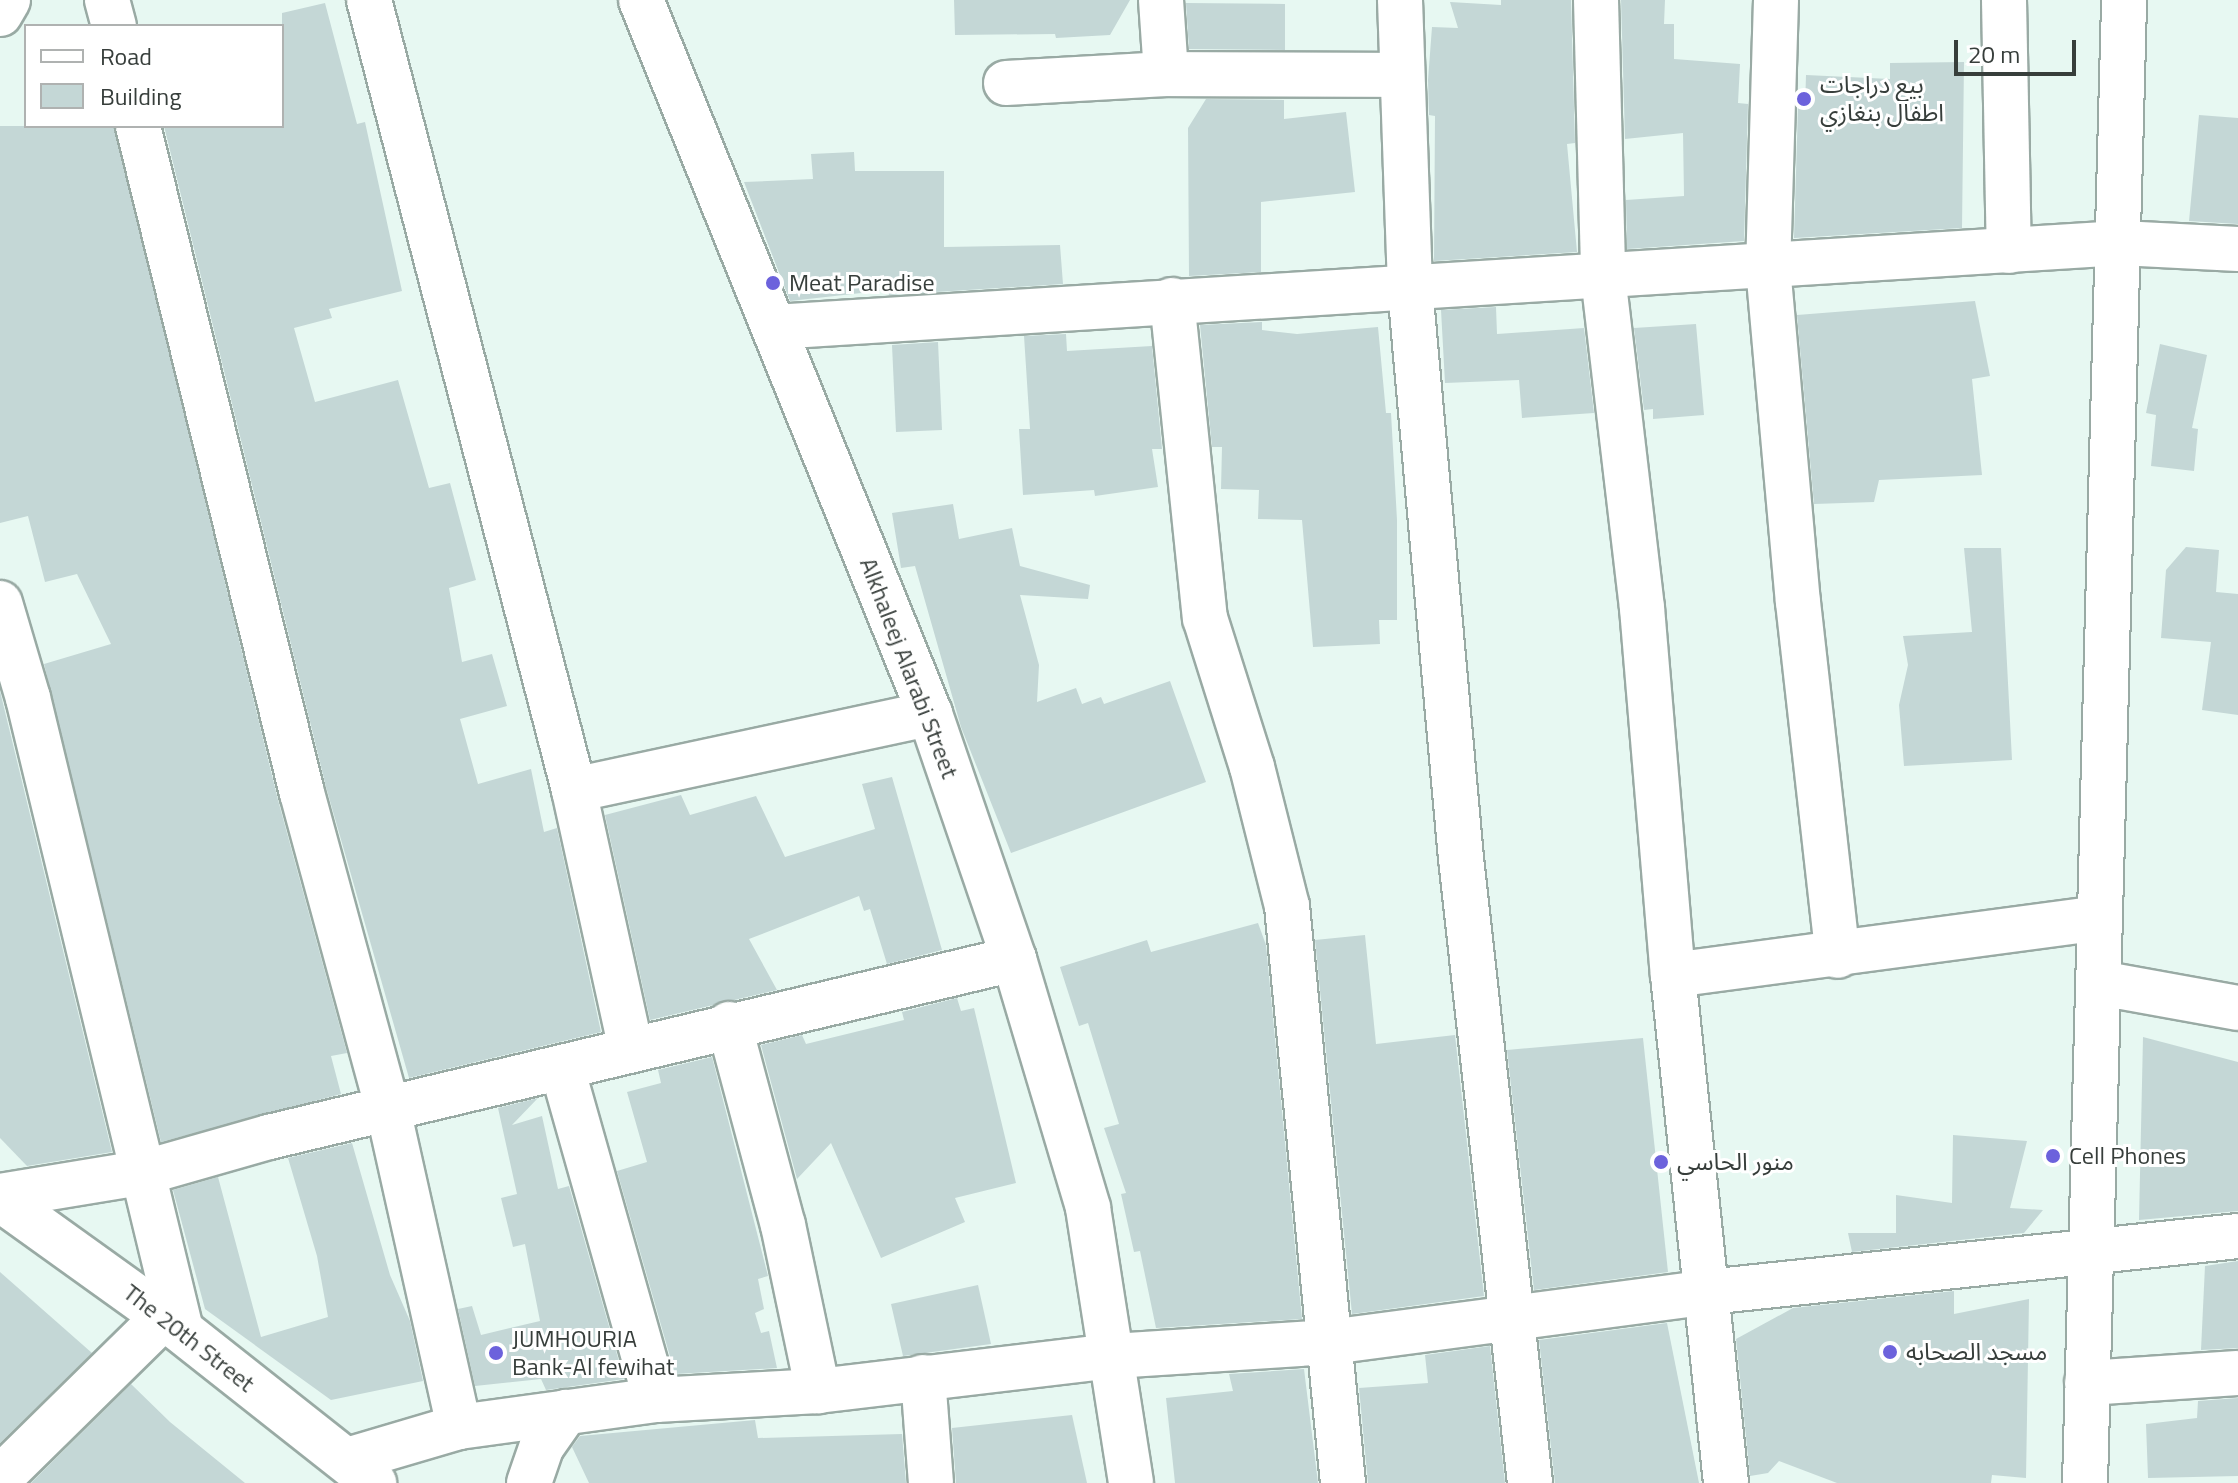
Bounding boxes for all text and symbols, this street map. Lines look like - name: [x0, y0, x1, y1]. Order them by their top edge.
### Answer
- legend: [24, 24, 284, 128]
- scale bar: [1958, 24, 2080, 74]
- text: 20 m: [1968, 36, 2020, 72]
- text: Road: [100, 38, 152, 74]
- place label: بيع دراجات اطفال بنغازي: [1820, 71, 1944, 127]
- text: Building: [100, 78, 182, 114]
- marker: بيع دراجات اطفال بنغازي: [1795, 90, 1813, 108]
- place label: Meat Paradise: [789, 269, 935, 297]
- marker: Meat Paradise: [764, 274, 782, 292]
- street label: Alkhaleej Alarabi Street: [854, 554, 964, 782]
- place label: Cell Phones: [2069, 1142, 2186, 1170]
- marker: Cell Phones: [2044, 1147, 2062, 1165]
- place label: منور الحاسي: [1677, 1148, 1794, 1176]
- marker: منور الحاسي: [1652, 1153, 1670, 1171]
- street label: The 20th Street: [118, 1278, 260, 1398]
- place label: JUMHOURIA Bank-Al fewihat: [512, 1325, 674, 1381]
- place label: مسجد الصحابه: [1906, 1338, 2047, 1366]
- marker: مسجد الصحابه: [1881, 1343, 1899, 1361]
- marker: JUMHOURIA Bank-Al fewihat: [487, 1344, 505, 1362]

